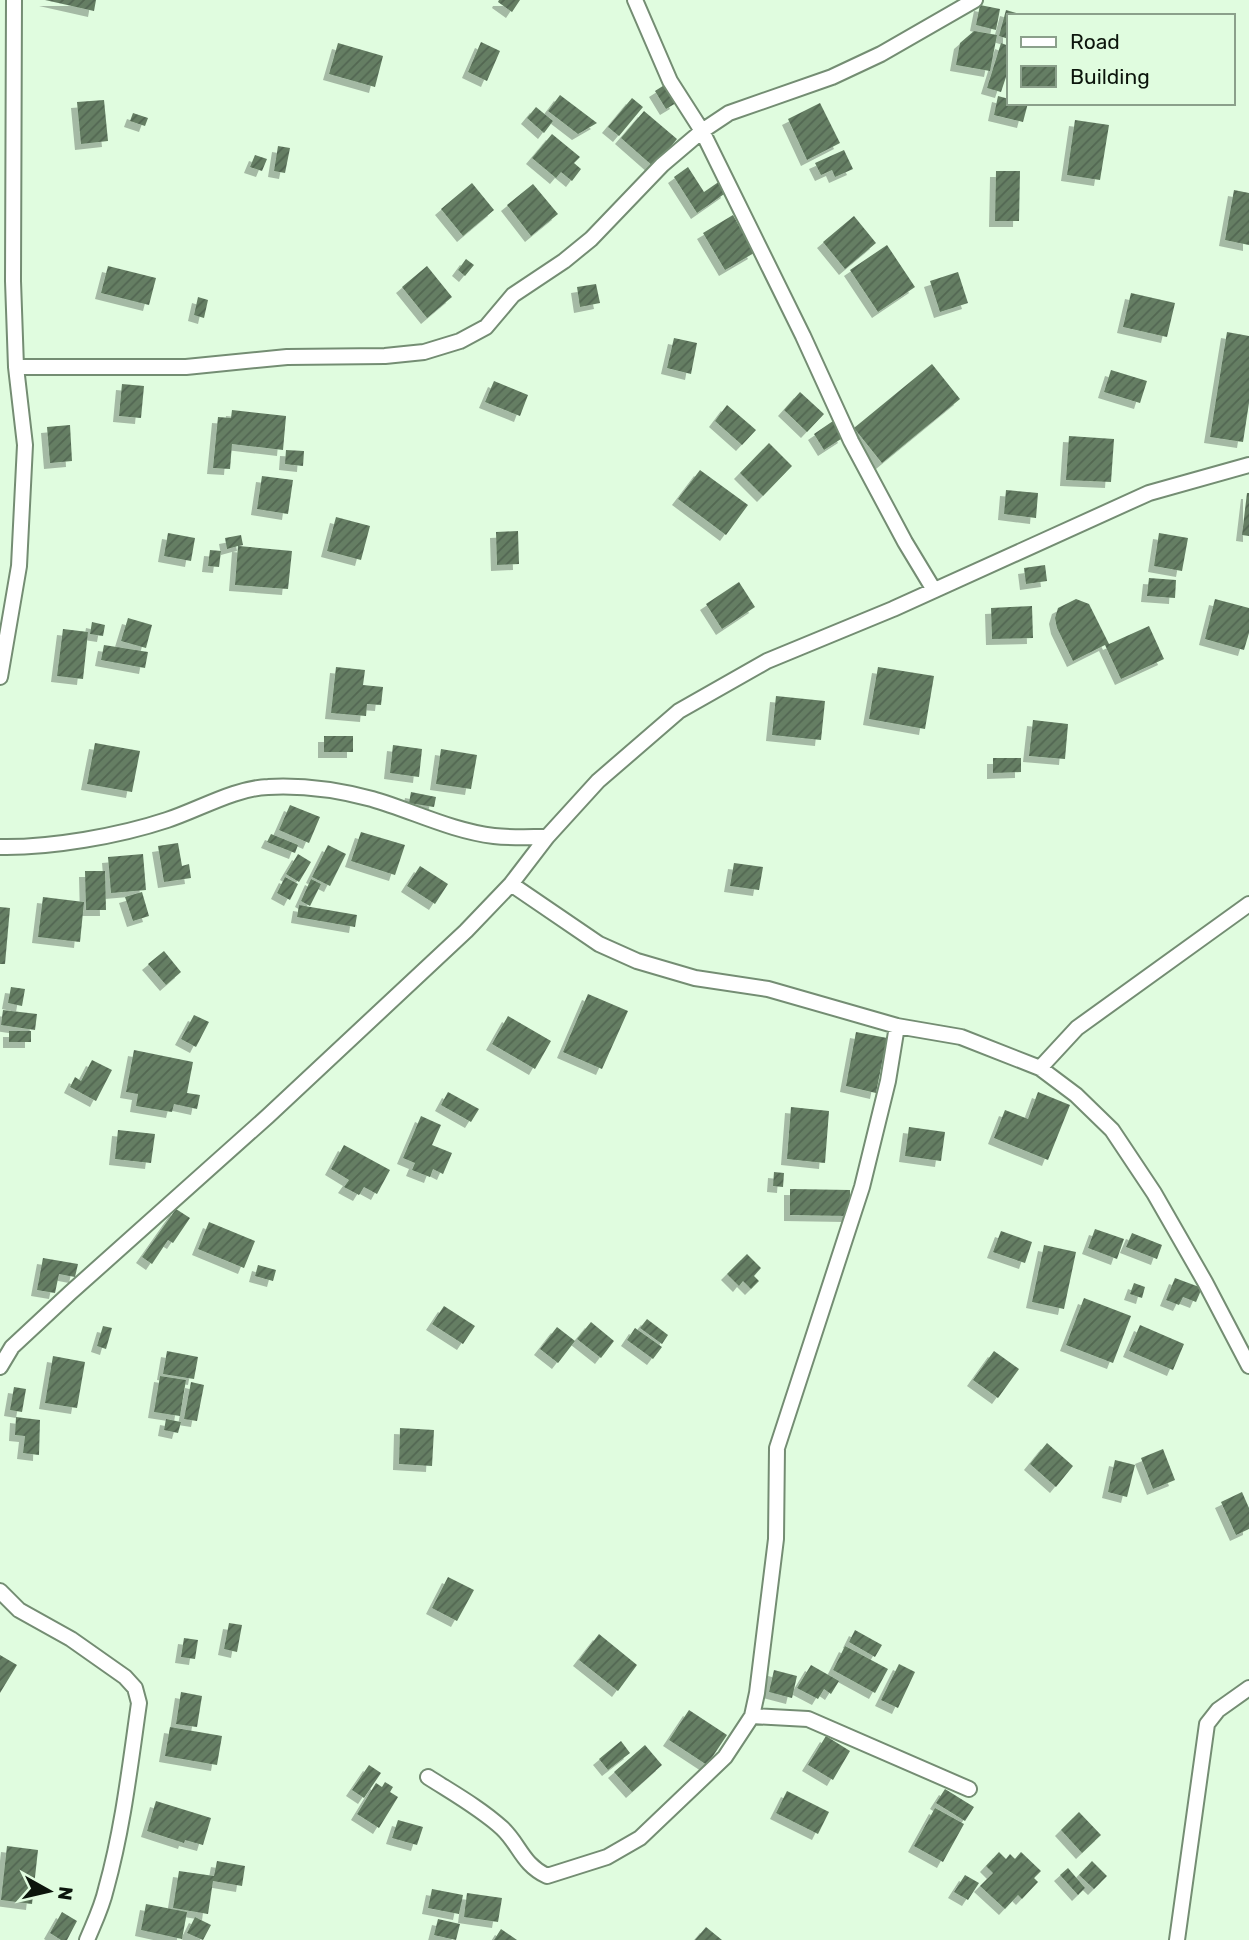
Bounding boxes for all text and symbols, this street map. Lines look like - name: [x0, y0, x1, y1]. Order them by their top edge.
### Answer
- legend: [1007, 14, 1235, 105]
- text: Road: [1070, 29, 1120, 54]
- text: Building: [1070, 64, 1150, 89]
- north arrow: [14, 1856, 84, 1926]
- text: N: [53, 1885, 78, 1902]

